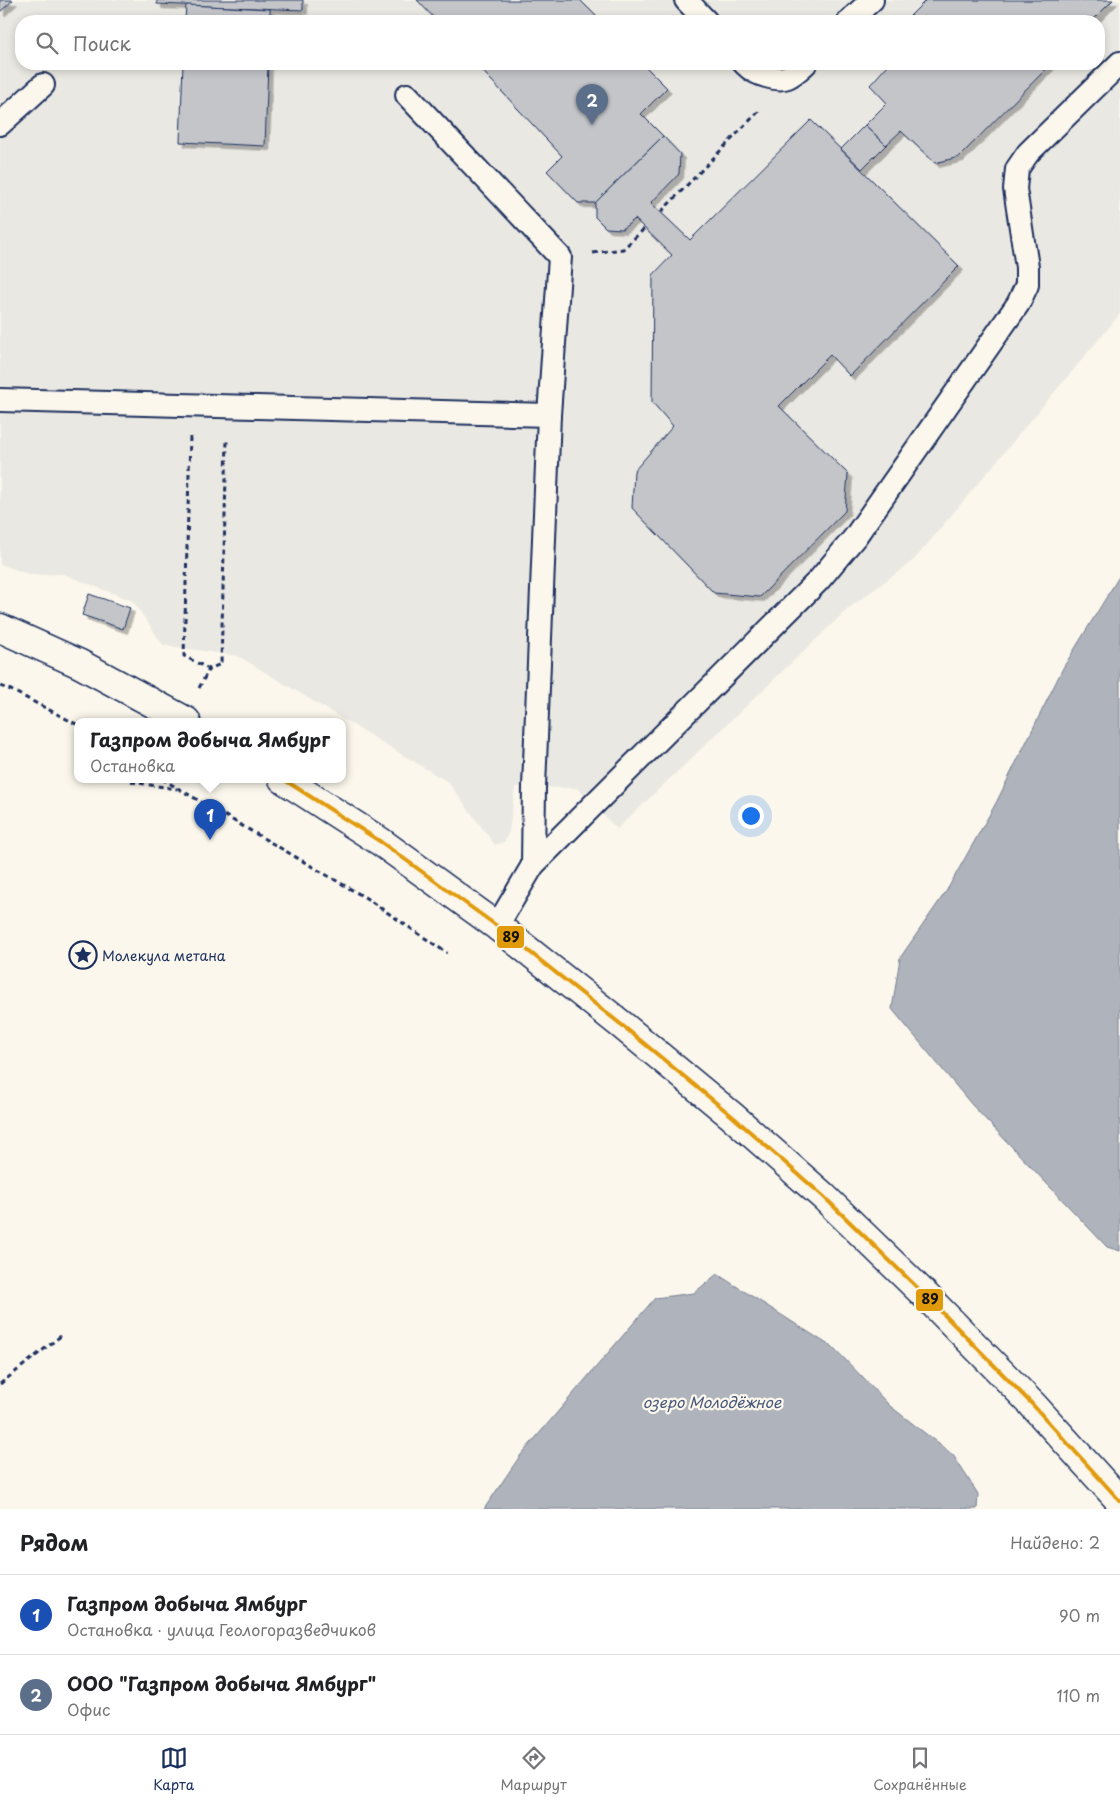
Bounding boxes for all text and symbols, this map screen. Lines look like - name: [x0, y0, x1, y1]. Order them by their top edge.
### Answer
- search box: [15, 15, 1105, 70]
- icon: search: [33, 29, 61, 57]
- text: Поиск: [73, 29, 131, 57]
- pin: 2: [576, 84, 608, 125]
- popup: [74, 718, 346, 783]
- text: Газпром добыча Ямбург: [90, 725, 330, 753]
- text: Остановка: [90, 753, 175, 777]
- pin: 1: [194, 799, 226, 840]
- your location: [738, 803, 764, 829]
- line badge: 89: [496, 925, 525, 949]
- text: 89: [502, 926, 520, 947]
- place icon: Молекула метана: [68, 940, 98, 970]
- place label: Молекула метана: [102, 945, 226, 966]
- line badge: 89: [915, 1288, 944, 1312]
- text: 89: [921, 1288, 939, 1309]
- water label: озеро Молодёжное: [643, 1390, 782, 1413]
- text: Рядом: [20, 1526, 88, 1558]
- text: Найдено: 2: [1010, 1530, 1100, 1554]
- text: Газпром добыча Ямбург: [67, 1589, 307, 1617]
- text: 1: [32, 1603, 40, 1627]
- text: 90 m: [1059, 1603, 1100, 1627]
- text: Остановка · улица Геологоразведчиков: [67, 1617, 376, 1641]
- text: ООО "Газпром добыча Ямбург": [67, 1669, 376, 1697]
- text: 2: [30, 1683, 42, 1707]
- text: 110 m: [1057, 1683, 1100, 1707]
- text: Офис: [67, 1697, 110, 1721]
- tab: Карта: [153, 1744, 194, 1795]
- tab: Маршрут: [501, 1744, 567, 1795]
- tab: Сохранённые: [873, 1744, 967, 1795]

